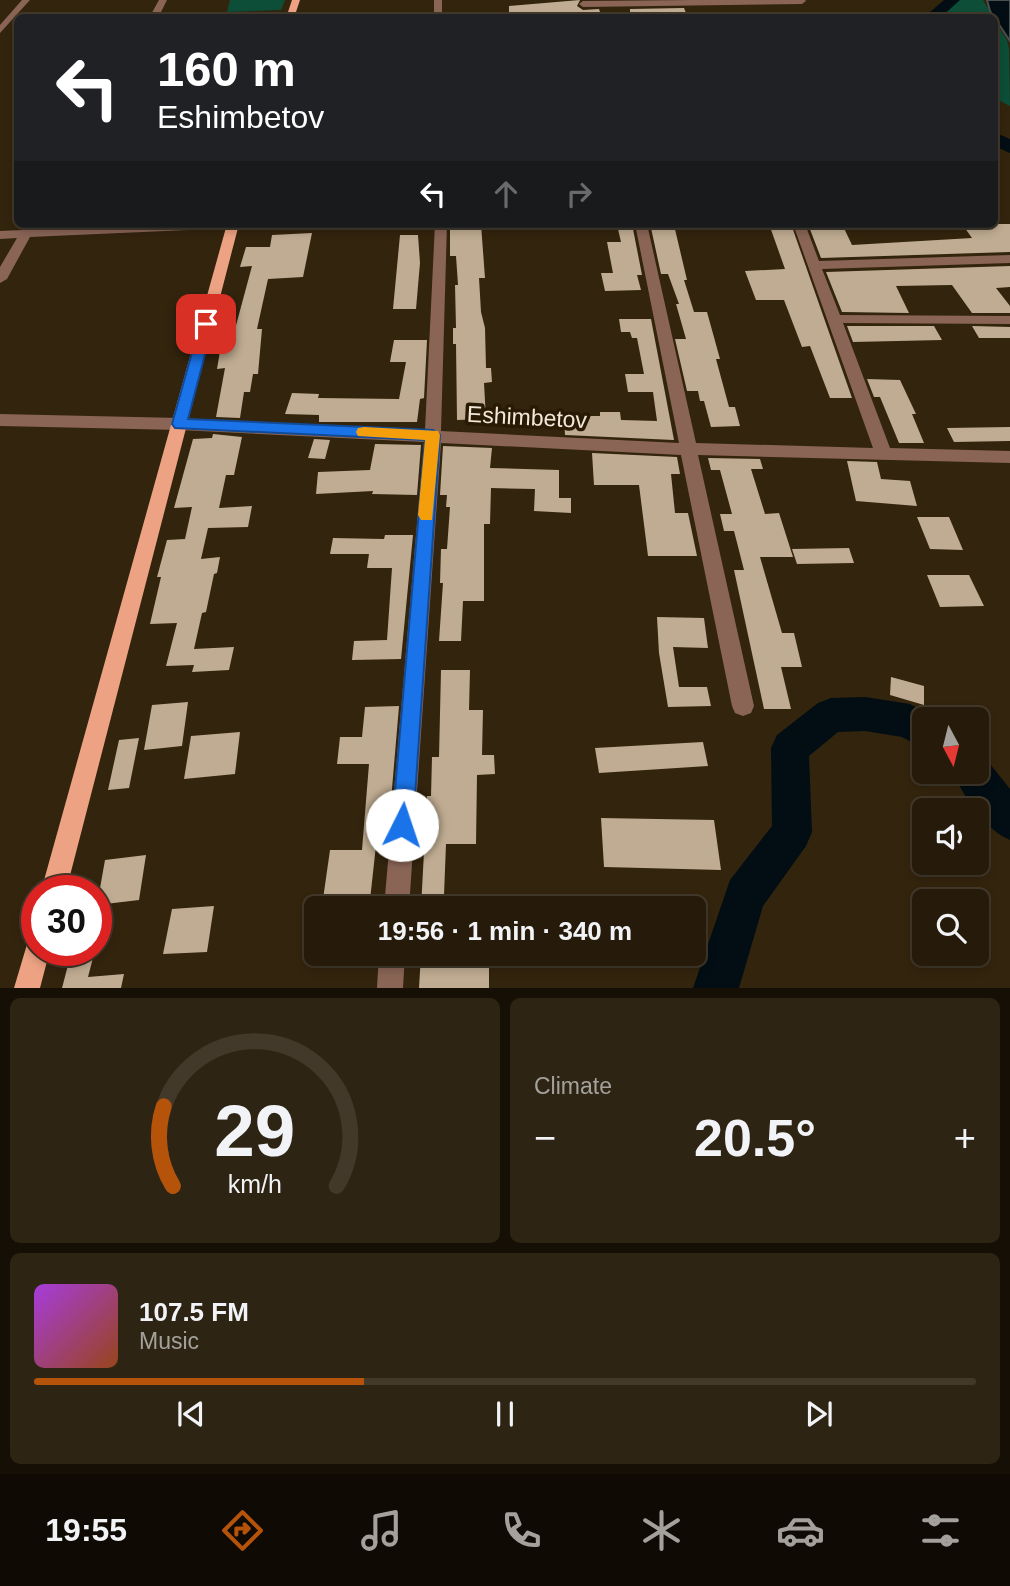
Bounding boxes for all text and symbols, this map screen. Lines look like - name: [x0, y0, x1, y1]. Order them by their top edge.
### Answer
- icon: left: [42, 42, 133, 133]
- text: 160 m: [157, 42, 296, 96]
- text: Eshimbetov: [157, 99, 324, 135]
- icon: left: [414, 175, 452, 213]
- icon: ahead: [487, 175, 525, 213]
- icon: right: [560, 175, 598, 213]
- pin: [176, 294, 236, 354]
- icon: arrive: [187, 305, 225, 343]
- street label: Eshimbetov: [466, 401, 588, 433]
- north arrow: [912, 707, 989, 784]
- map controls: [912, 707, 989, 966]
- position arrow: [365, 788, 439, 862]
- button: sound: [912, 798, 989, 875]
- speed limit sign: 30: [21, 875, 112, 966]
- button: search: [912, 889, 989, 966]
- text: 19:56 · 1 min · 340 m: [378, 916, 632, 946]
- text: Climate: [534, 1073, 612, 1099]
- text: 29: [215, 1091, 295, 1172]
- text: 20.5°: [694, 1109, 816, 1167]
- text: −: [534, 1117, 556, 1159]
- text: +: [954, 1117, 976, 1159]
- text: km/h: [228, 1170, 282, 1198]
- text: 107.5 FM: [139, 1297, 249, 1327]
- text: Music: [139, 1328, 199, 1354]
- icon: previous: [172, 1395, 210, 1433]
- icon: pause: [486, 1395, 524, 1433]
- icon: next: [800, 1395, 838, 1433]
- icon: directions: [218, 1506, 267, 1555]
- icon: music: [357, 1506, 406, 1555]
- icon: phone: [497, 1506, 546, 1555]
- icon: climate: [637, 1506, 686, 1555]
- icon: car: [776, 1506, 825, 1555]
- icon: filters: [916, 1506, 965, 1555]
- text: 19:55: [45, 1512, 127, 1548]

